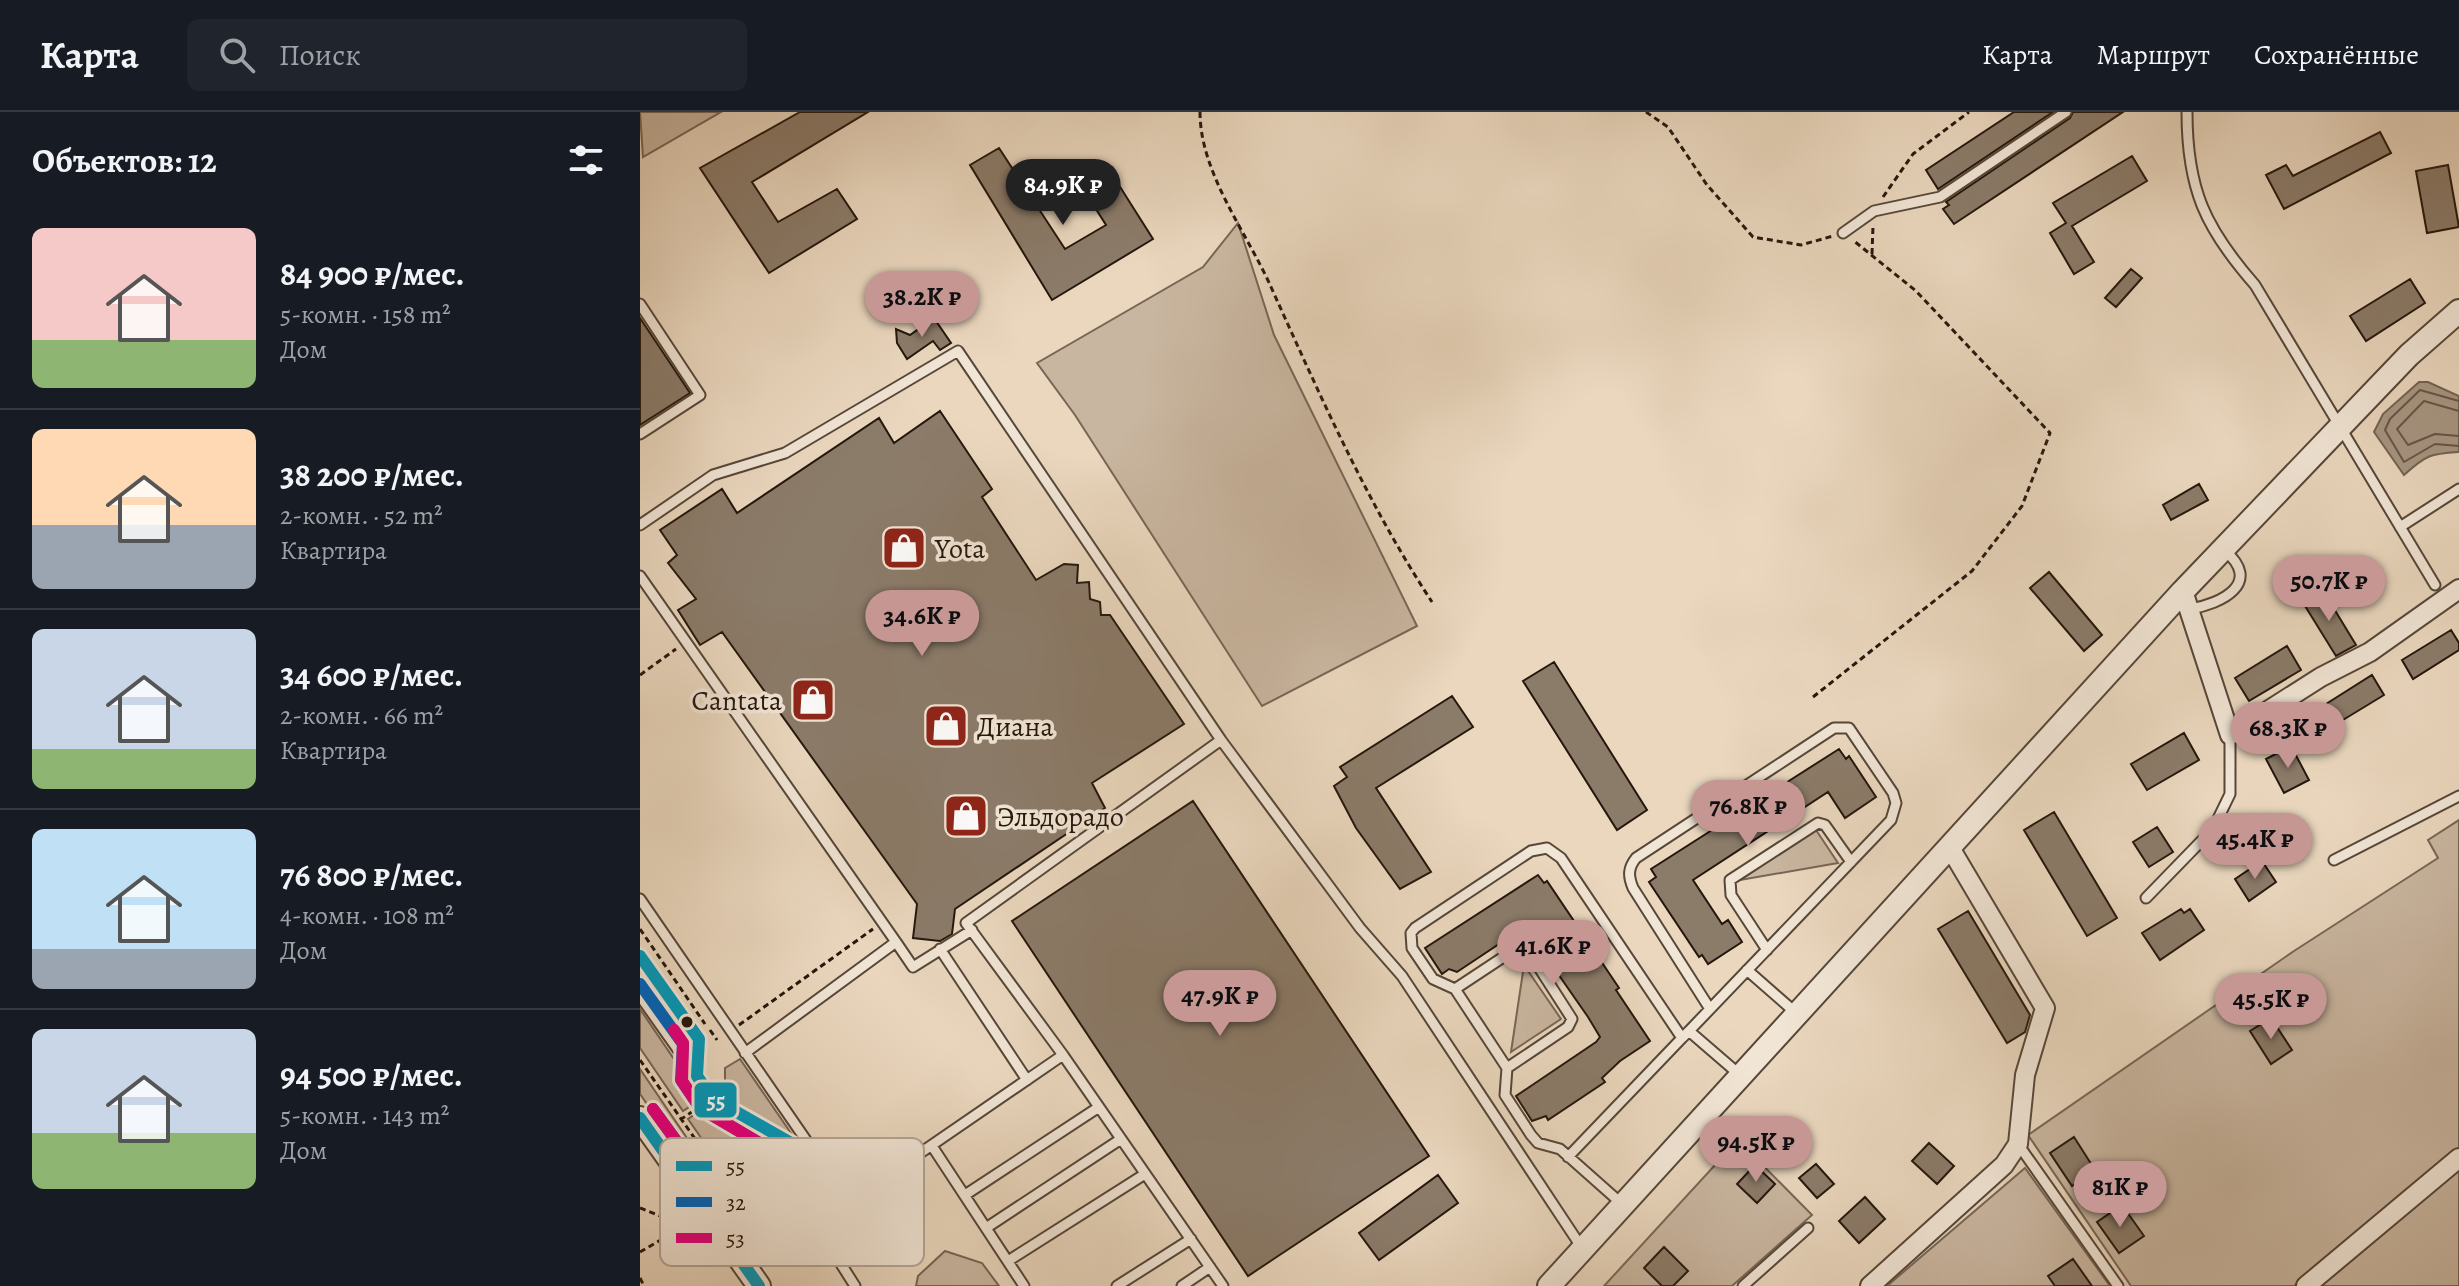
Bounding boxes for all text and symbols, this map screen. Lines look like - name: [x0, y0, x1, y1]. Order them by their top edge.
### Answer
- search box: [187, 19, 747, 91]
- text: Карта: [40, 29, 139, 81]
- icon: search: [215, 33, 259, 77]
- text: Поиск: [279, 35, 361, 75]
- text: Карта: [1982, 36, 2053, 74]
- text: Маршрут: [2097, 36, 2210, 74]
- text: Сохранённые: [2254, 36, 2419, 74]
- text: Объектов: 12: [32, 137, 217, 184]
- icon: filters: [564, 138, 608, 182]
- pin: 84.9K ₽: [989, 159, 1137, 227]
- text: 84.9K ₽: [1024, 167, 1102, 202]
- text: 84 900 ₽/мес.: [280, 250, 465, 297]
- icon: home: [96, 260, 192, 356]
- pin: 38.2K ₽: [848, 271, 996, 339]
- text: 38.2K ₽: [883, 279, 961, 314]
- text: 5-комн. · 158 m²: [280, 297, 451, 332]
- text: Дом: [280, 332, 327, 367]
- text: 38 200 ₽/мес.: [280, 451, 464, 498]
- icon: home: [96, 461, 192, 557]
- text: 2-комн. · 52 m²: [280, 498, 443, 533]
- shop icon: Yota: [880, 524, 928, 572]
- place label: Yota: [934, 530, 985, 568]
- text: Квартира: [280, 533, 387, 568]
- pin: 50.7K ₽: [2255, 555, 2403, 623]
- text: 50.7K ₽: [2290, 563, 2368, 598]
- pin: 34.6K ₽: [848, 590, 996, 658]
- text: 34.6K ₽: [883, 598, 961, 633]
- text: 34 600 ₽/мес.: [280, 651, 463, 698]
- icon: home: [96, 661, 192, 757]
- shop icon: Cantata: [789, 676, 837, 724]
- place label: Cantata: [692, 682, 782, 720]
- text: 2-комн. · 66 m²: [280, 698, 443, 733]
- shop icon: Диана: [922, 702, 970, 750]
- pin: 68.3K ₽: [2214, 702, 2362, 770]
- place label: Диана: [977, 708, 1054, 746]
- text: 68.3K ₽: [2249, 710, 2327, 745]
- text: Квартира: [280, 733, 387, 768]
- pin: 76.8K ₽: [1674, 780, 1822, 848]
- text: 76.8K ₽: [1709, 788, 1787, 823]
- shop icon: Эльдорадо: [942, 792, 990, 840]
- place label: Эльдорадо: [997, 798, 1124, 836]
- pin: 45.4K ₽: [2181, 813, 2329, 881]
- text: 45.4K ₽: [2216, 821, 2294, 856]
- text: 76 800 ₽/мес.: [280, 851, 463, 898]
- icon: home: [96, 861, 192, 957]
- text: 4-комн. · 108 m²: [280, 898, 454, 933]
- pin: 41.6K ₽: [1479, 920, 1627, 988]
- text: 41.6K ₽: [1515, 928, 1591, 963]
- text: Дом: [280, 933, 327, 968]
- pin: 47.9K ₽: [1146, 970, 1294, 1038]
- pin: 45.5K ₽: [2197, 973, 2345, 1041]
- text: 47.9K ₽: [1181, 978, 1259, 1013]
- text: 45.5K ₽: [2233, 981, 2309, 1016]
- unlabelled marker: [679, 1014, 695, 1030]
- text: 94 500 ₽/мес.: [280, 1051, 463, 1098]
- icon: home: [96, 1061, 192, 1157]
- line badge: 55: [693, 1081, 738, 1119]
- text: 55: [707, 1086, 725, 1116]
- text: 5-комн. · 143 m²: [280, 1098, 449, 1133]
- pin: 94.5K ₽: [1682, 1116, 1830, 1184]
- text: 94.5K ₽: [1717, 1124, 1795, 1159]
- text: Дом: [280, 1133, 327, 1168]
- legend: [660, 1138, 924, 1266]
- text: 55: [726, 1152, 745, 1182]
- pin: 81K ₽: [2064, 1161, 2176, 1229]
- text: 81K ₽: [2092, 1169, 2148, 1204]
- text: 32: [726, 1188, 746, 1218]
- text: 53: [726, 1224, 745, 1254]

